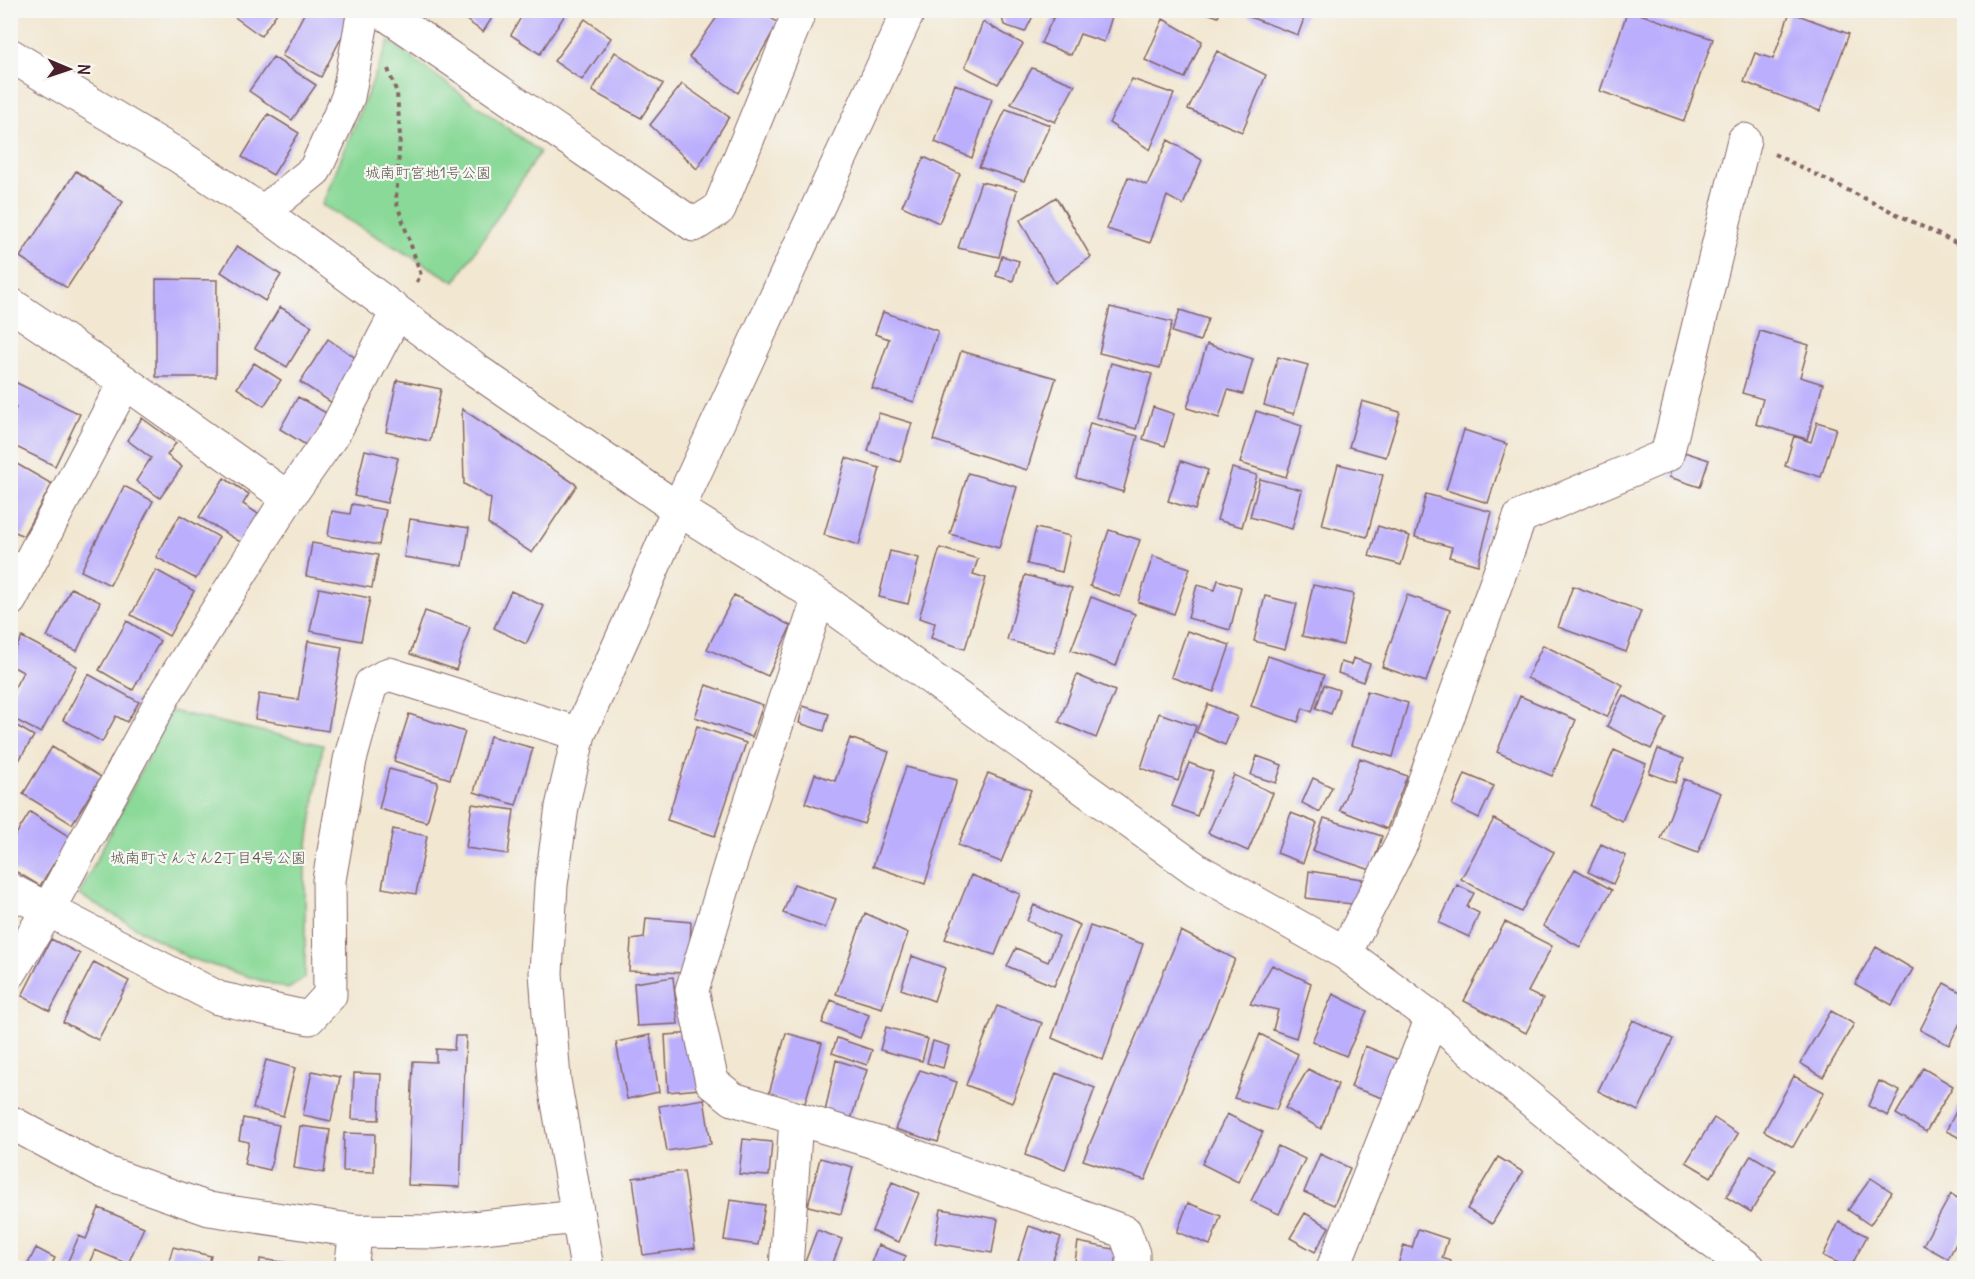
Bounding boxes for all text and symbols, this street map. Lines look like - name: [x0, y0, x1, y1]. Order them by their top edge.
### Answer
- north arrow: [39, 39, 99, 99]
- text: N: [74, 64, 94, 75]
- park label: 城南町宮地1号公園: [365, 163, 491, 182]
- park label: 城南町さんさん2丁目4号公園: [110, 848, 306, 867]

